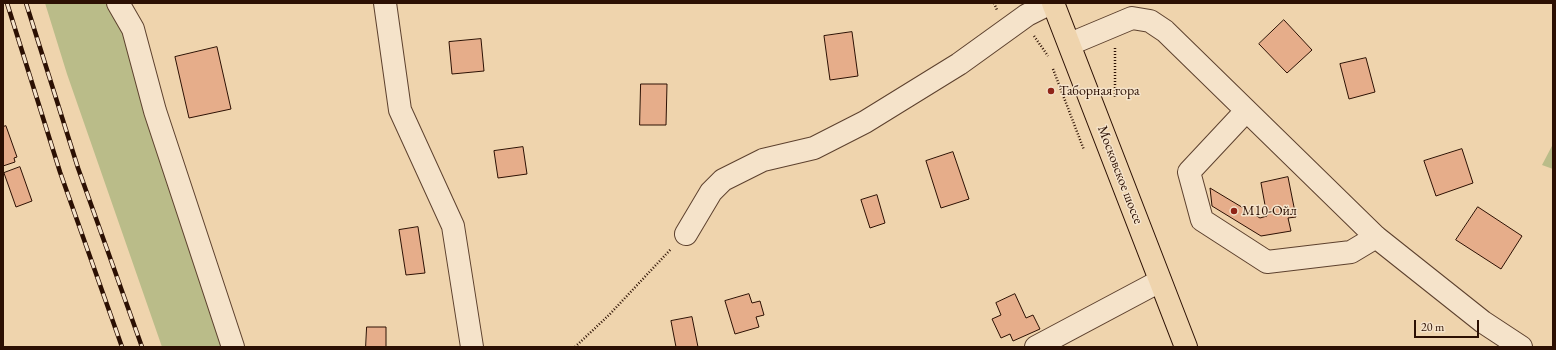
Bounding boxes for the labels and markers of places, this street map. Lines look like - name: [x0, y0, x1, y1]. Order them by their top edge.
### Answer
- place label: Таборная гора: [1059, 83, 1139, 99]
- marker: Таборная гора: [1046, 86, 1056, 96]
- place label: М10-Ойл: [1242, 203, 1297, 219]
- marker: М10-Ойл: [1229, 206, 1239, 216]

